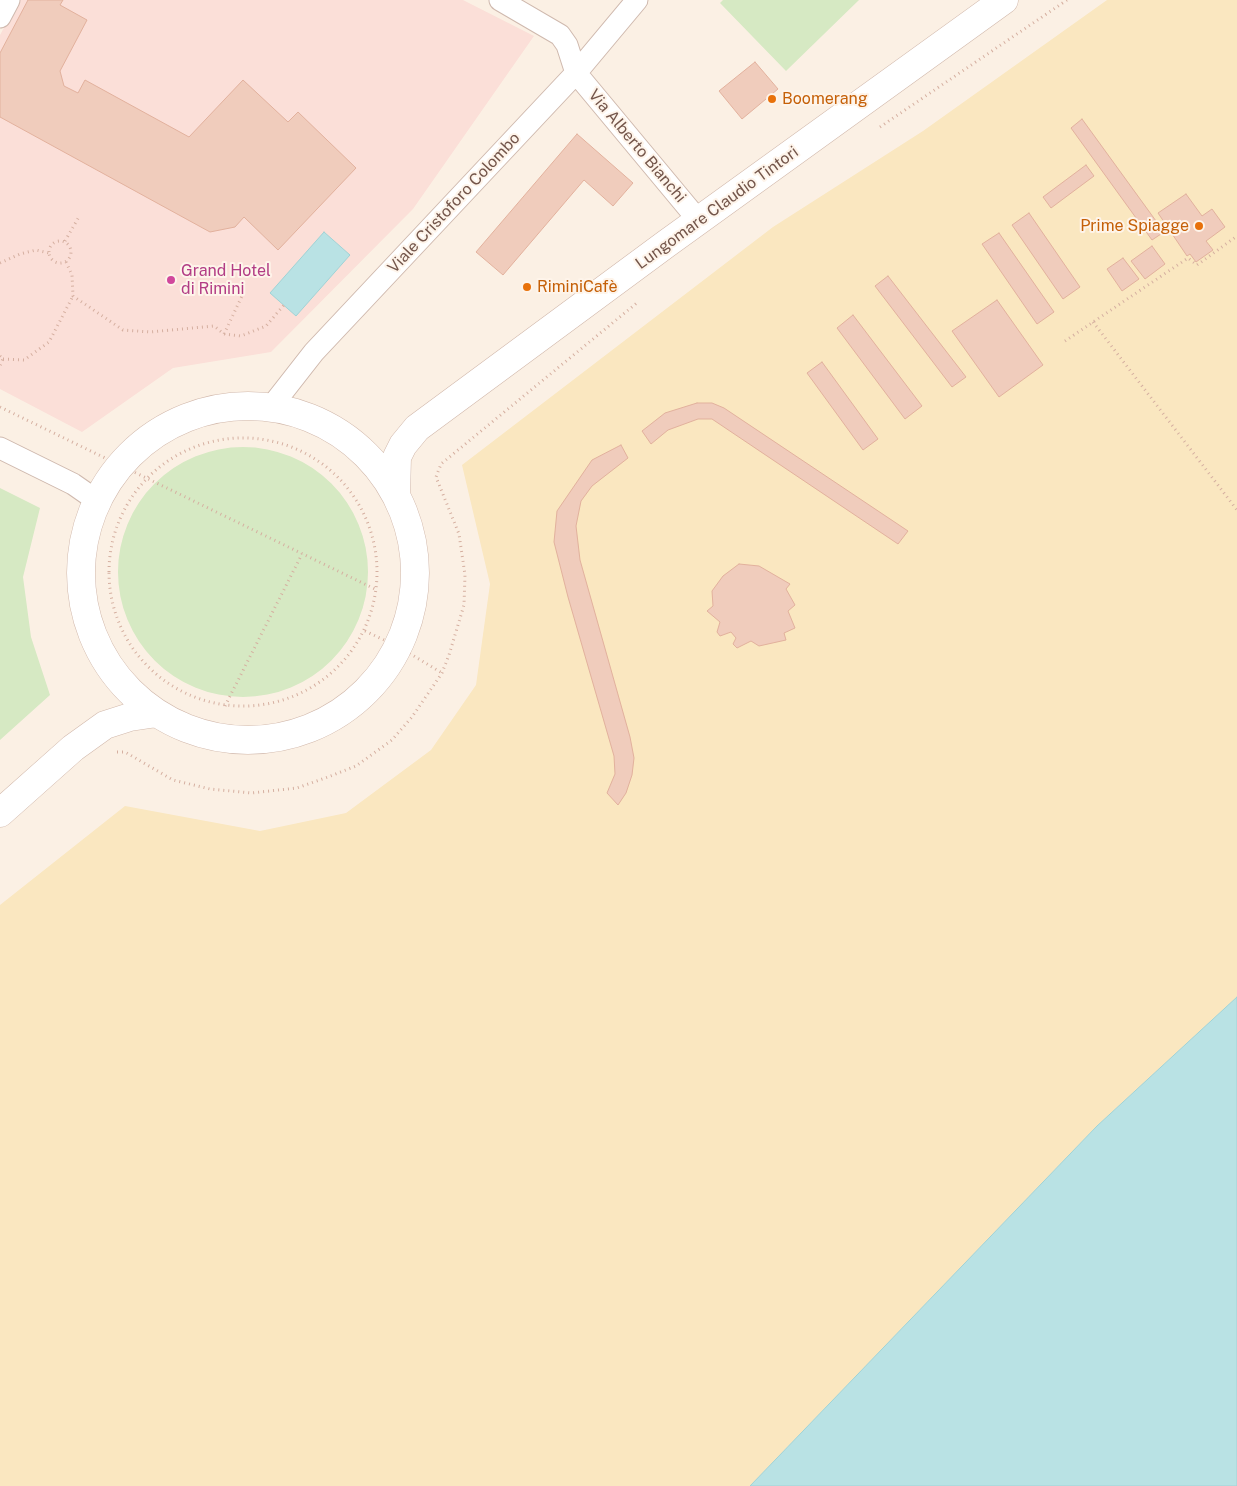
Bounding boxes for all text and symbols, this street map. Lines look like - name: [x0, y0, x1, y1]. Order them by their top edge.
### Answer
- street label: Via Alberto Bianchi: [584, 86, 690, 206]
- place label: Boomerang: [782, 89, 868, 109]
- marker: Boomerang: [766, 93, 778, 105]
- street label: Viale Cristoforo Colombo: [384, 129, 524, 277]
- street label: Lungomare Claudio Tintori: [632, 142, 802, 274]
- place label: Prime Spiagge: [1080, 216, 1189, 236]
- marker: Prime Spiagge: [1193, 220, 1205, 232]
- place label: Grand Hotel di Rimini: [181, 261, 271, 299]
- marker: Grand Hotel di Rimini: [165, 274, 177, 286]
- place label: RiminiCafè: [537, 277, 618, 297]
- marker: RiminiCafè: [521, 281, 533, 293]

